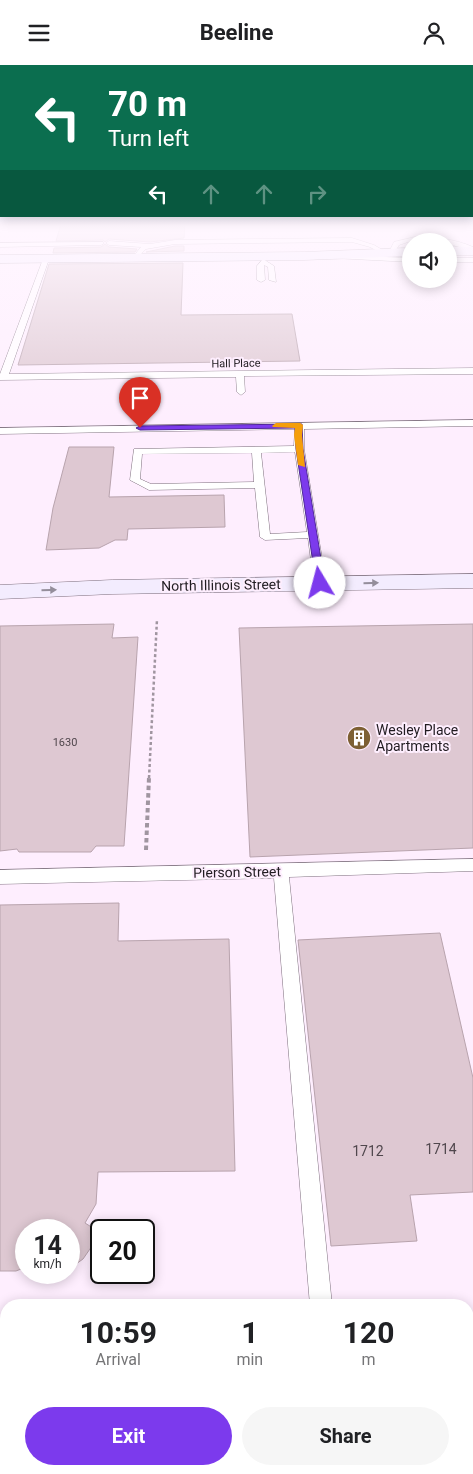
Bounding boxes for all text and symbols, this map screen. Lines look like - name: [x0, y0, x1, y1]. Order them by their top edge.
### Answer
- icon: menu: [25, 19, 53, 47]
- icon: person: [420, 19, 448, 47]
- text: Beeline: [200, 20, 273, 45]
- text: 70 m: [108, 84, 187, 125]
- icon: left: [25, 85, 90, 150]
- text: Turn left: [108, 126, 189, 151]
- icon: left: [144, 180, 172, 208]
- icon: ahead: [197, 180, 225, 208]
- icon: ahead: [250, 180, 278, 208]
- icon: right: [303, 180, 331, 208]
- map controls: [402, 233, 457, 288]
- button: sound: [402, 233, 457, 288]
- street label: Hall Place: [211, 357, 261, 370]
- pin: [119, 377, 161, 428]
- icon: arrive: [126, 384, 154, 412]
- position arrow: [293, 556, 345, 608]
- street label: North Illinois Street: [161, 576, 281, 594]
- one-way arrow: [363, 578, 379, 586]
- one-way arrow: [41, 585, 57, 593]
- place label: Wesley Place Apartments: [376, 722, 458, 754]
- building icon: Wesley Place Apartments: [346, 725, 372, 751]
- house number: 1630: [53, 736, 77, 749]
- street label: Pierson Street: [193, 863, 281, 881]
- house number: 1714: [425, 1141, 457, 1157]
- house number: 1712: [352, 1143, 384, 1159]
- speed limit sign: 20: [90, 1219, 155, 1284]
- text: 14: [33, 1231, 62, 1260]
- text: km/h: [33, 1257, 62, 1271]
- text: 10:59: [80, 1315, 157, 1350]
- text: 1: [241, 1315, 258, 1350]
- text: 120: [343, 1315, 394, 1350]
- text: Arrival: [96, 1350, 141, 1369]
- text: min: [236, 1350, 263, 1369]
- text: m: [362, 1350, 376, 1369]
- button: Exit: [25, 1407, 232, 1465]
- button: Share: [242, 1407, 449, 1465]

